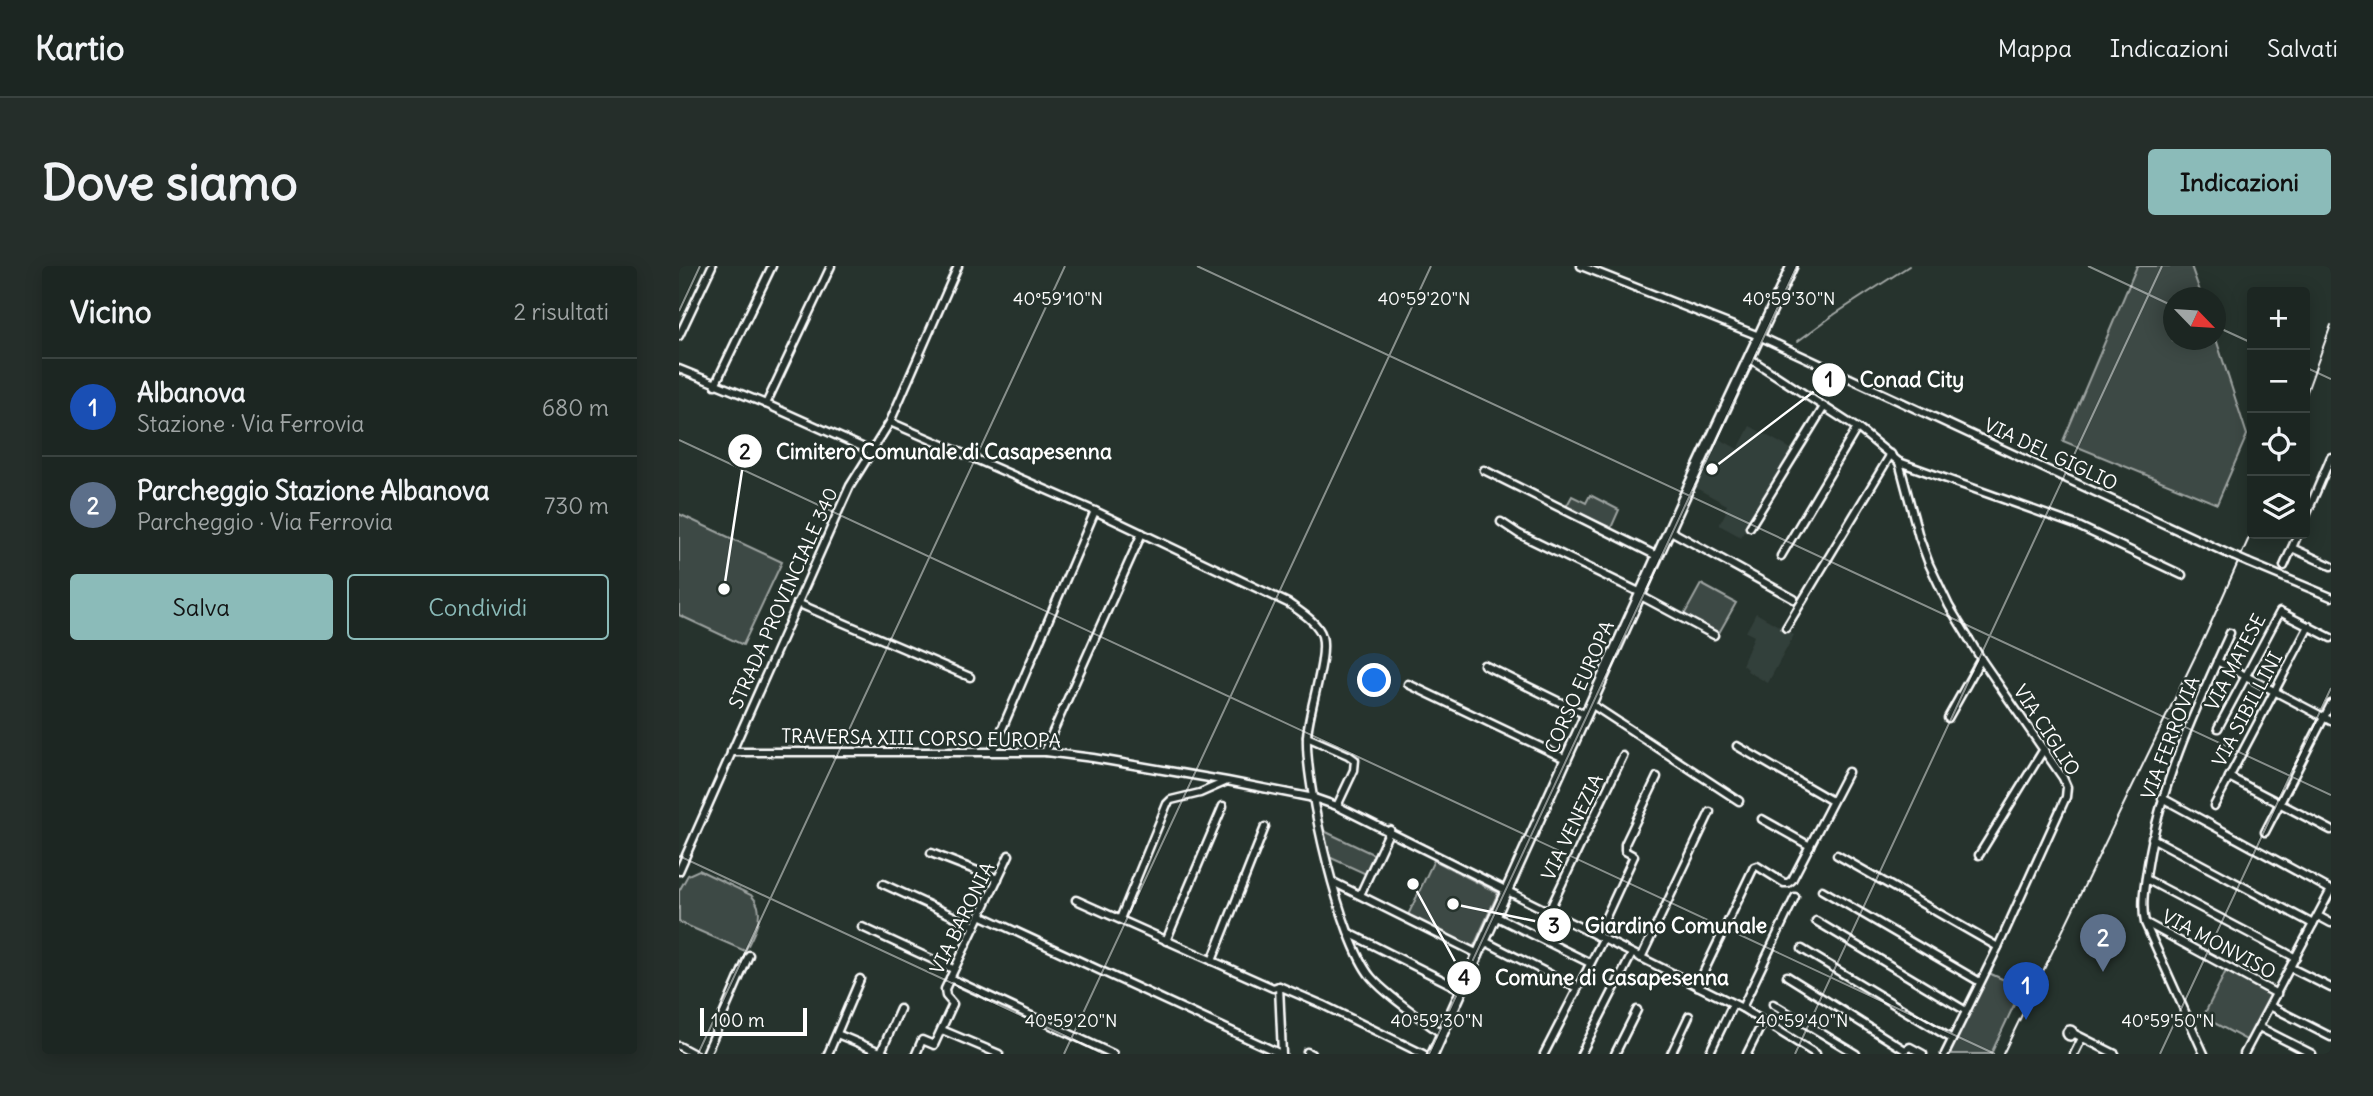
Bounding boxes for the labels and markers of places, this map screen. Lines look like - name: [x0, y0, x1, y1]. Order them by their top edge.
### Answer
- callout: Conad City: [1811, 359, 1978, 401]
- callout: Cimitero Comunale di Casapesenna: [727, 430, 1126, 472]
- callout: Giardino Comunale: [1536, 904, 1782, 946]
- pin: 2: [2080, 914, 2126, 972]
- callout: Comune di Casapesenna: [1446, 957, 1743, 999]
- pin: 1: [2003, 962, 2049, 1020]

